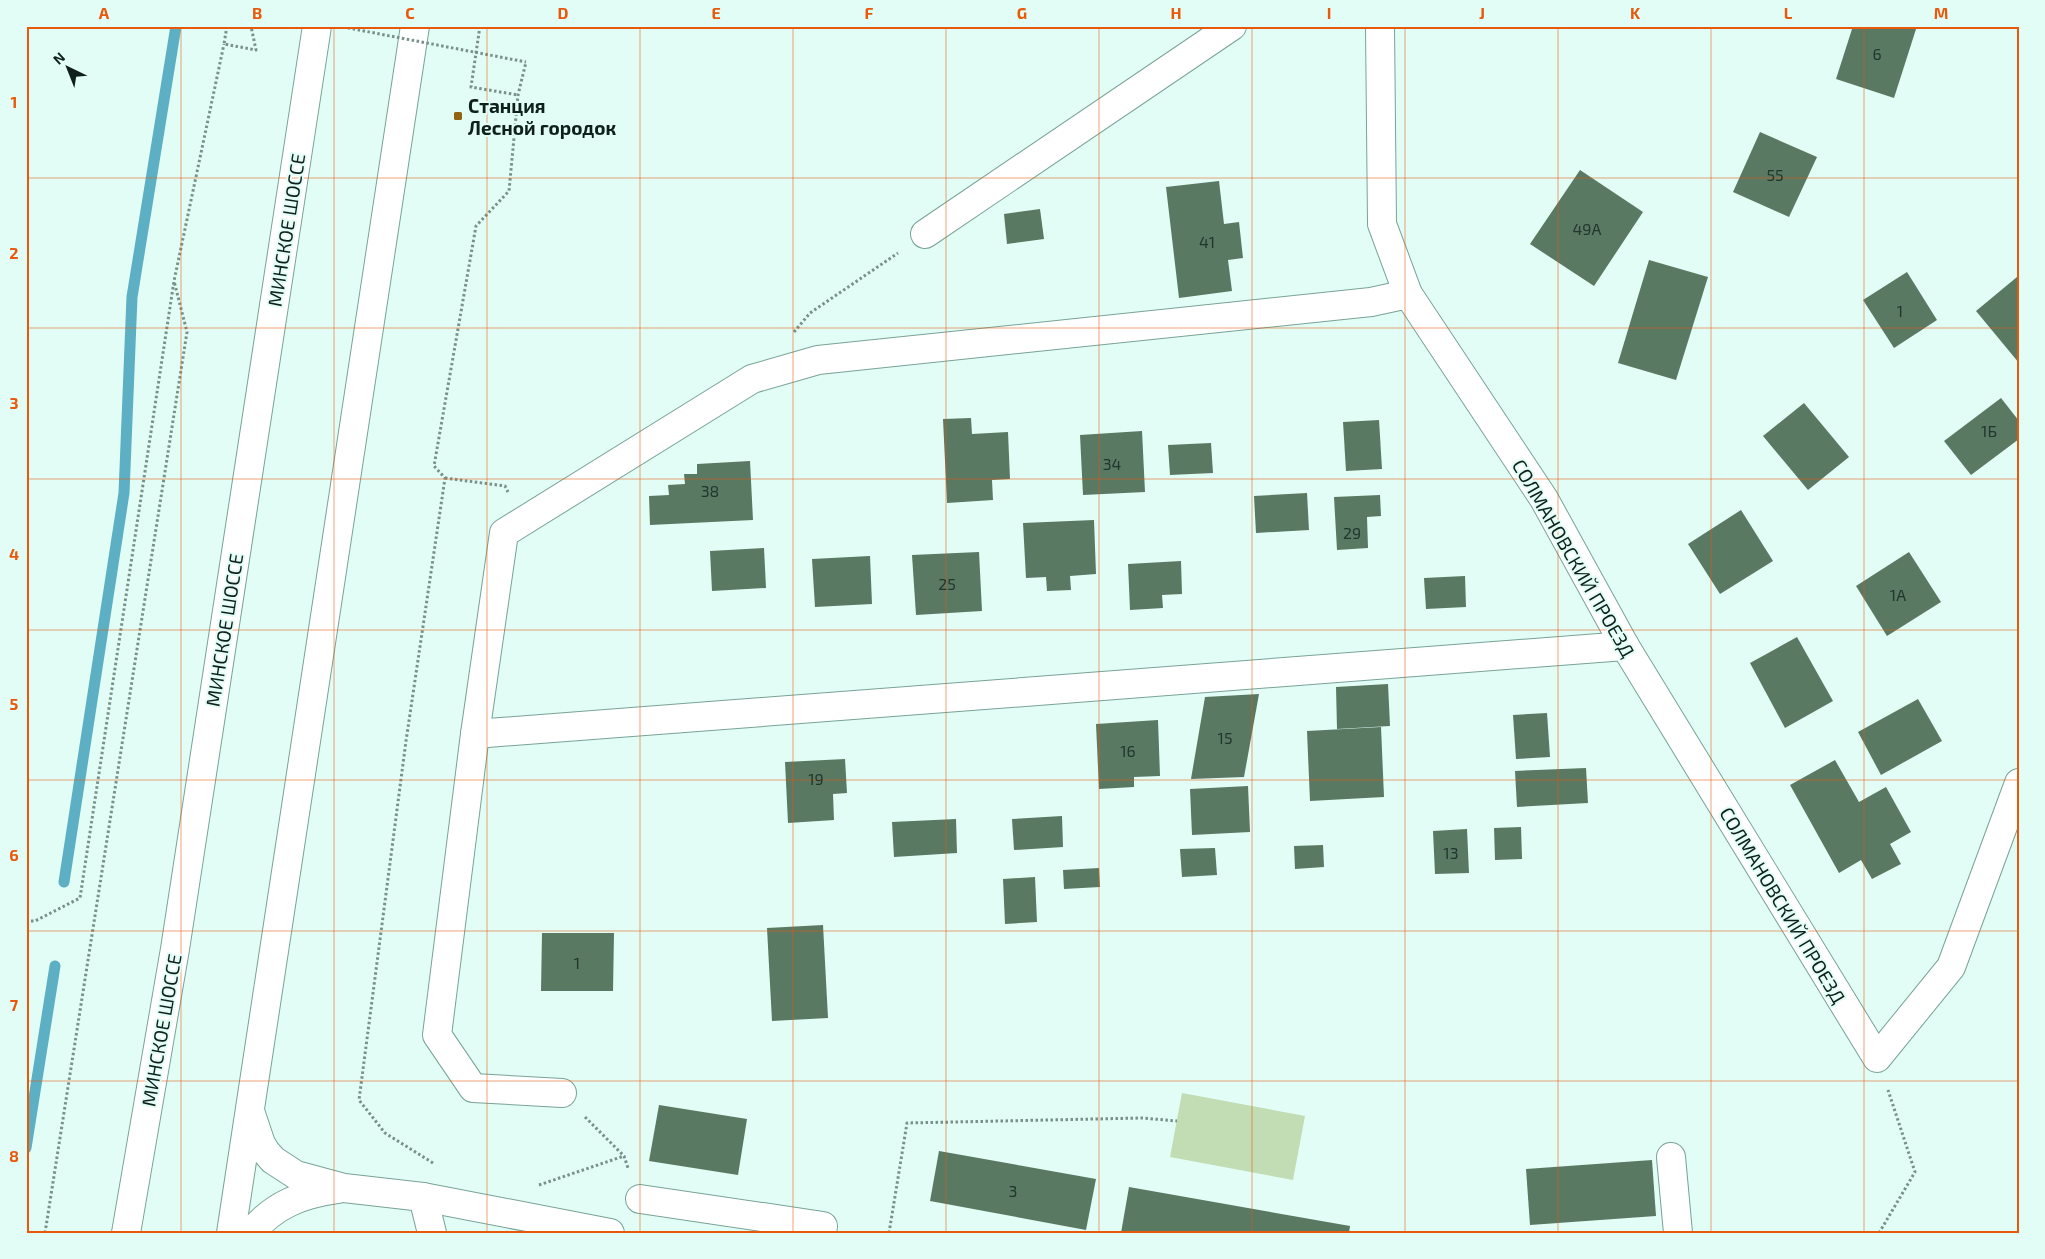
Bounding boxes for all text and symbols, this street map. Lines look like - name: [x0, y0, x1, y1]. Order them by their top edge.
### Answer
- text: A: [99, 3, 110, 22]
- text: B: [252, 3, 262, 22]
- text: C: [405, 3, 415, 22]
- text: D: [558, 3, 569, 22]
- text: E: [711, 3, 721, 22]
- text: F: [865, 3, 874, 22]
- text: G: [1017, 3, 1027, 22]
- text: H: [1170, 3, 1182, 22]
- text: I: [1327, 3, 1331, 22]
- text: J: [1479, 3, 1485, 22]
- text: K: [1630, 3, 1641, 22]
- text: L: [1784, 3, 1793, 22]
- text: M: [1934, 3, 1948, 22]
- north arrow: [42, 42, 92, 92]
- house number: 6: [1872, 44, 1882, 63]
- text: N: [49, 48, 68, 68]
- text: 1: [11, 92, 17, 111]
- place label: Станция Лесной городок: [468, 94, 616, 139]
- marker: Станция Лесной городок: [452, 110, 464, 122]
- street label: МИНСКОЕ ШОССЕ: [263, 152, 309, 308]
- house number: 55: [1766, 165, 1784, 184]
- house number: 49А: [1573, 219, 1602, 238]
- house number: 41: [1199, 232, 1215, 251]
- text: 2: [9, 243, 19, 262]
- house number: 1: [1897, 301, 1903, 320]
- text: 3: [9, 393, 19, 412]
- house number: 1Б: [1981, 421, 1997, 440]
- house number: 34: [1103, 454, 1122, 473]
- street label: СОЛМАНОВСКИЙ ПРОЕЗД: [1508, 455, 1640, 661]
- house number: 38: [701, 481, 719, 500]
- house number: 29: [1343, 523, 1361, 542]
- text: 4: [9, 544, 19, 563]
- street label: МИНСКОЕ ШОССЕ: [201, 552, 247, 708]
- house number: 25: [938, 574, 956, 593]
- house number: 1А: [1890, 585, 1906, 604]
- text: 5: [10, 694, 19, 713]
- house number: 15: [1218, 728, 1232, 747]
- house number: 16: [1120, 741, 1136, 760]
- house number: 19: [808, 769, 824, 788]
- street label: СОЛМАНОВСКИЙ ПРОЕЗД: [1715, 803, 1851, 1007]
- house number: 13: [1443, 843, 1459, 862]
- text: 6: [9, 845, 19, 864]
- street label: МИНСКОЕ ШОССЕ: [136, 952, 186, 1108]
- house number: 1: [574, 953, 580, 972]
- text: 7: [10, 995, 19, 1014]
- text: 8: [9, 1146, 19, 1165]
- house number: 3: [1009, 1181, 1017, 1200]

